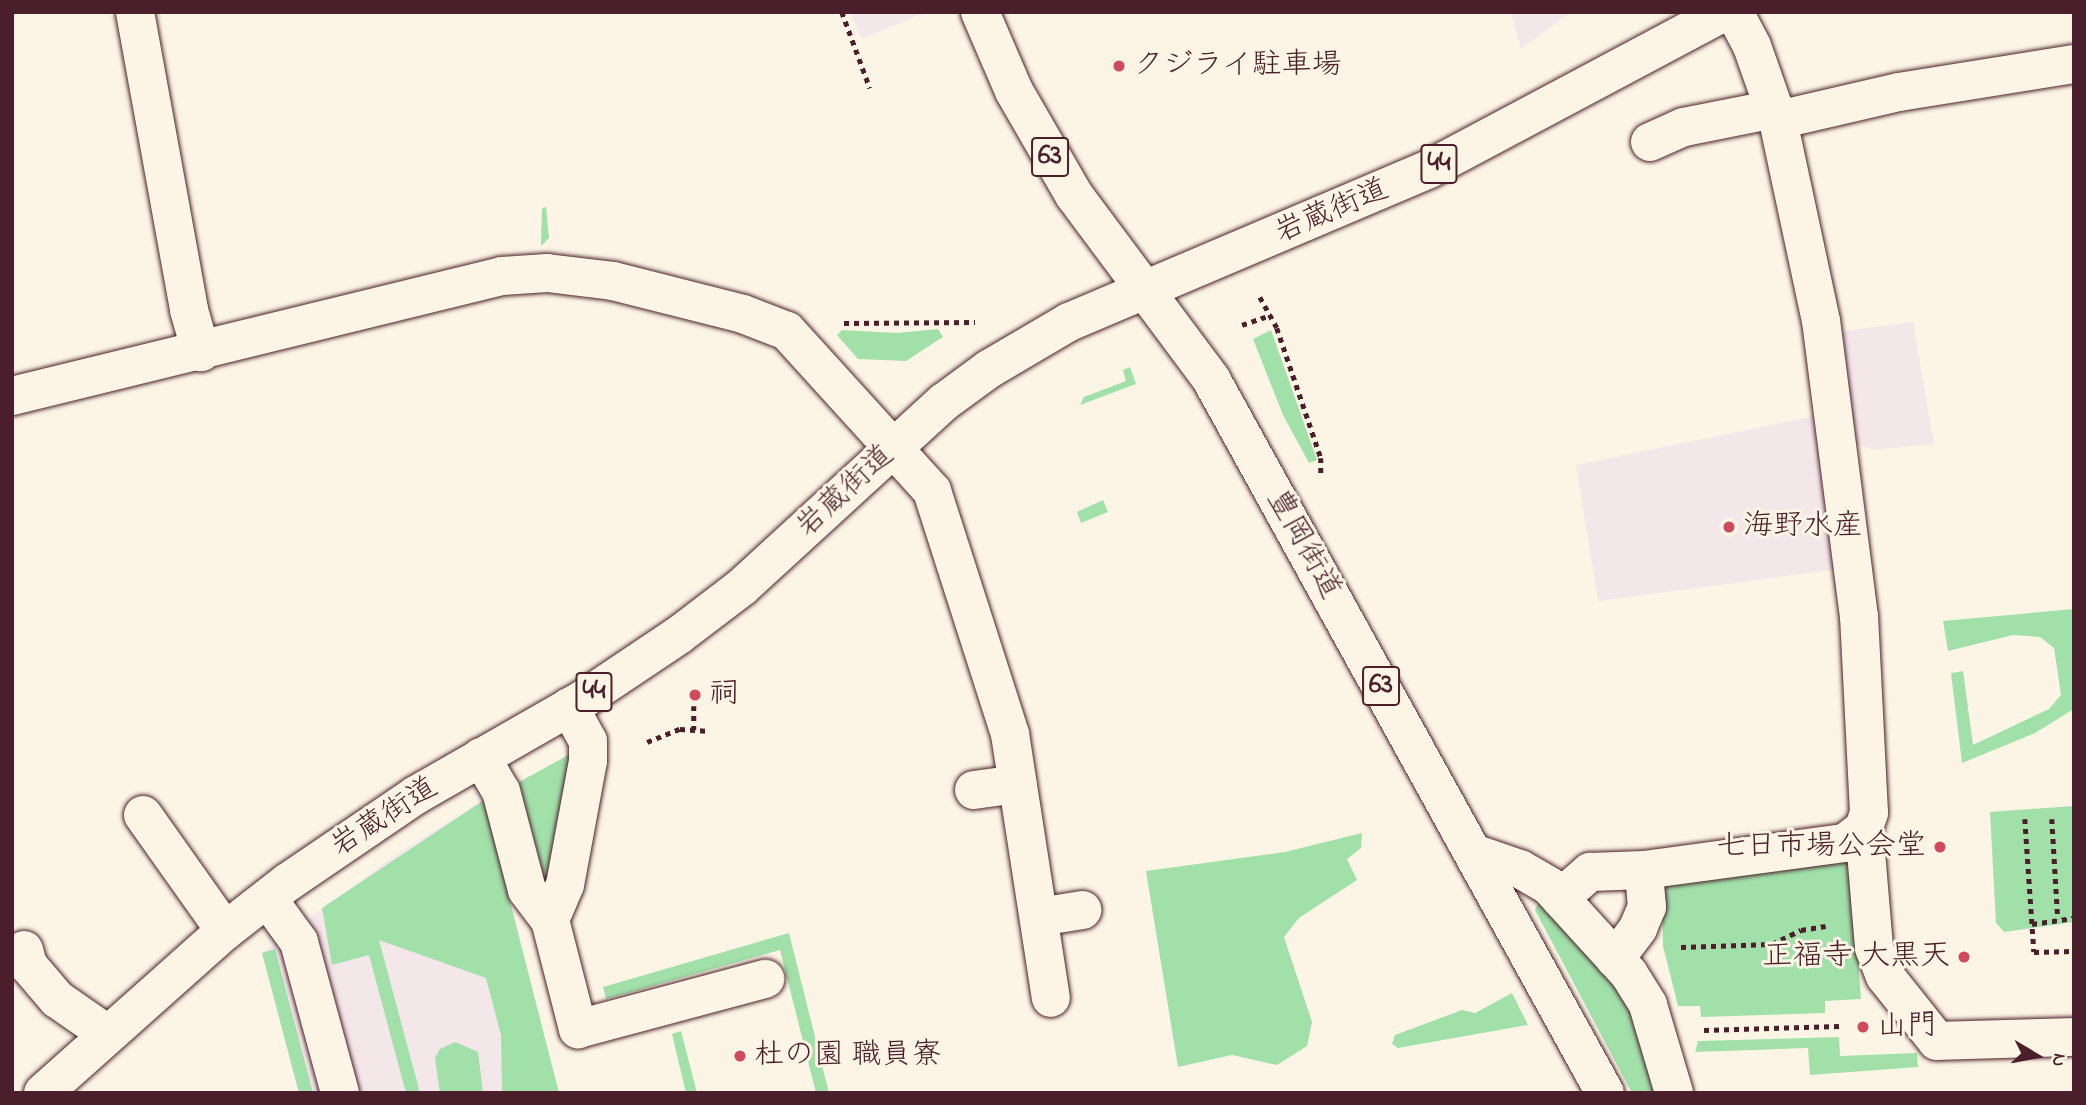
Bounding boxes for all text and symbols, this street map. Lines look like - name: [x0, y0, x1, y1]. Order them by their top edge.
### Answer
- place label: クジライ駐車場: [1133, 48, 1343, 84]
- marker: クジライ駐車場: [1111, 58, 1127, 74]
- road number: 63: [1031, 132, 1069, 182]
- road number: 44: [1420, 140, 1458, 188]
- street label: 岩蔵街道: [1270, 172, 1394, 252]
- street label: 岩蔵街道: [790, 438, 902, 546]
- street label: 豊岡街道: [1258, 484, 1348, 606]
- place label: 海野水産: [1743, 509, 1863, 545]
- marker: 海野水産: [1721, 519, 1737, 535]
- road number: 63: [1362, 662, 1400, 710]
- road number: 44: [575, 668, 613, 716]
- place label: 祠: [709, 677, 739, 713]
- marker: 祠: [687, 687, 703, 703]
- street label: 岩蔵街道: [325, 770, 445, 866]
- place label: 七日市場公会堂: [1716, 829, 1926, 865]
- marker: 七日市場公会堂: [1932, 839, 1948, 855]
- place label: 正福寺 大黒天: [1763, 939, 1950, 975]
- marker: 正福寺 大黒天: [1956, 949, 1972, 965]
- place label: 山門: [1877, 1009, 1937, 1045]
- marker: 山門: [1855, 1019, 1871, 1035]
- north arrow: [2002, 1021, 2072, 1091]
- place label: 杜の園 職員寮: [754, 1038, 941, 1074]
- marker: 杜の園 職員寮: [732, 1048, 748, 1064]
- text: N: [2044, 1051, 2073, 1068]

